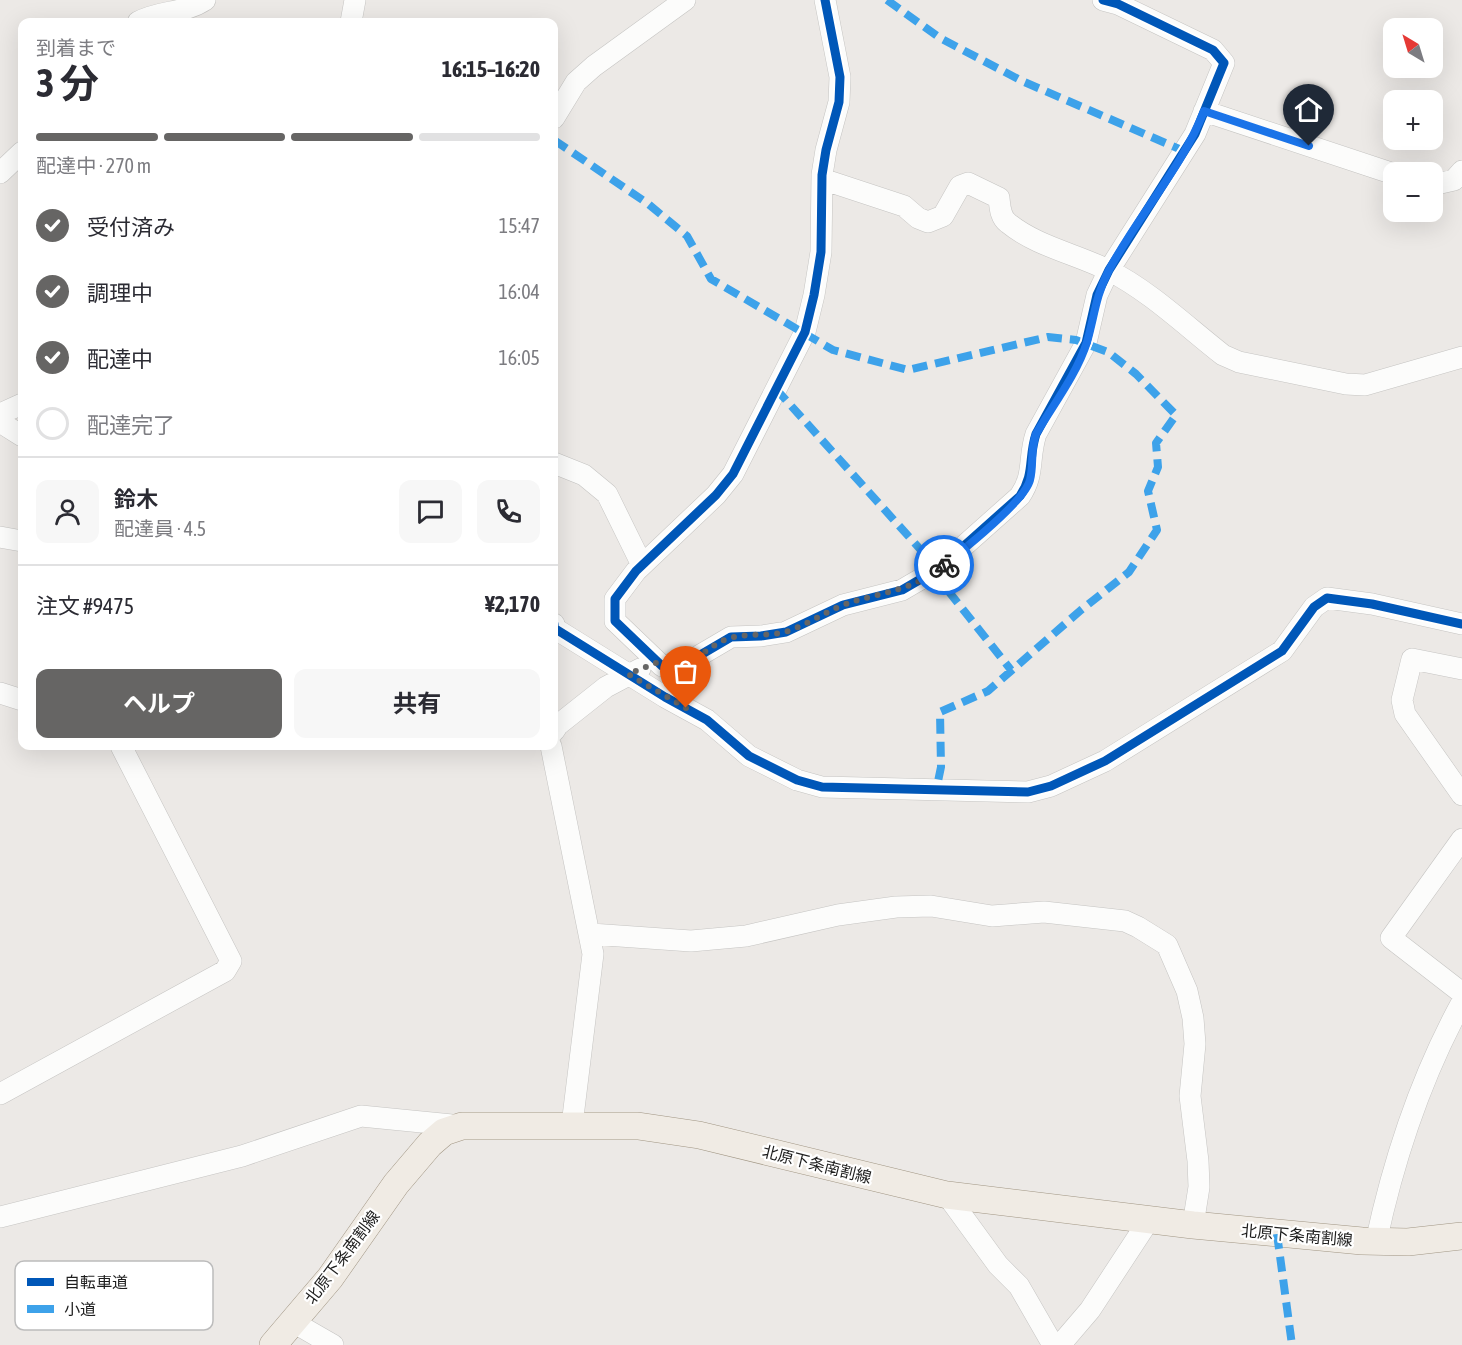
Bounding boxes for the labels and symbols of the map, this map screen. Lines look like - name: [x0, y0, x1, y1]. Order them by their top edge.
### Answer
- north arrow: [1383, 18, 1443, 78]
- pin: [1283, 84, 1334, 146]
- courier: [914, 535, 974, 595]
- pin: [660, 646, 711, 708]
- street label: 北原下条南割線: [760, 1142, 874, 1186]
- street label: 北原下条南割線: [301, 1207, 383, 1307]
- street label: 北原下条南割線: [1240, 1221, 1354, 1249]
- legend: [15, 1261, 213, 1330]
- text: 自転車道: [64, 1273, 128, 1291]
- text: 小道: [64, 1300, 96, 1318]

